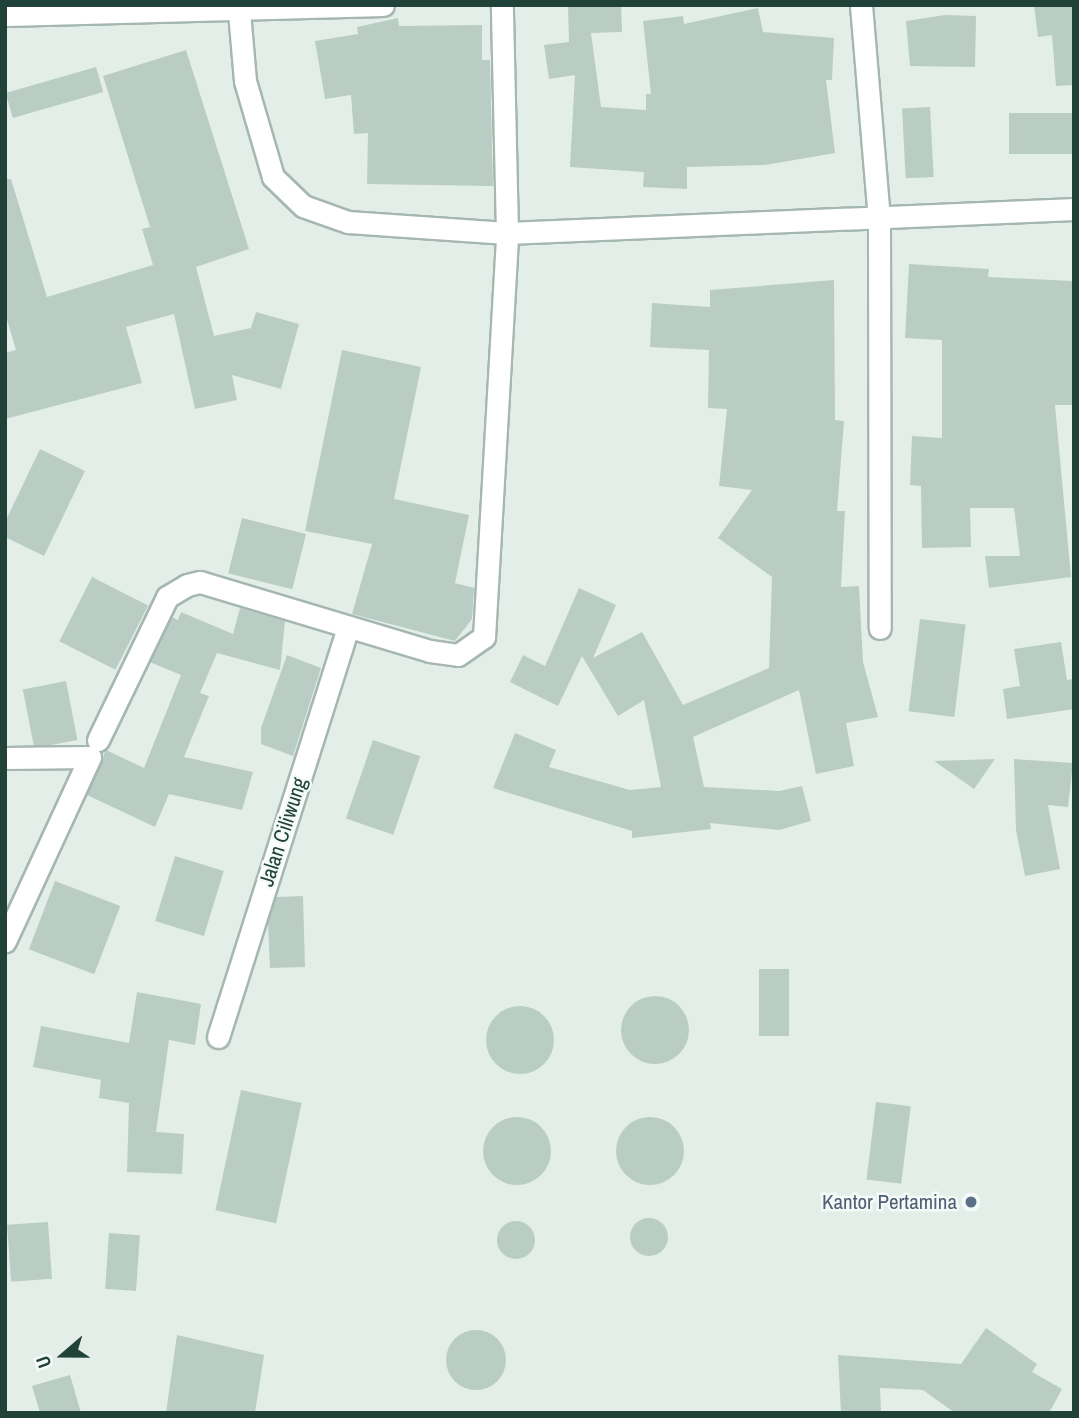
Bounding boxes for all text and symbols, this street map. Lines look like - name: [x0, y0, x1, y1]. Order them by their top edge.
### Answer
- street label: Jalan Ciliwung: [254, 774, 312, 890]
- place label: Kantor Pertamina: [822, 1189, 957, 1215]
- marker: Kantor Pertamina: [963, 1194, 979, 1210]
- north arrow: [28, 1320, 98, 1390]
- text: U: [29, 1352, 57, 1372]

